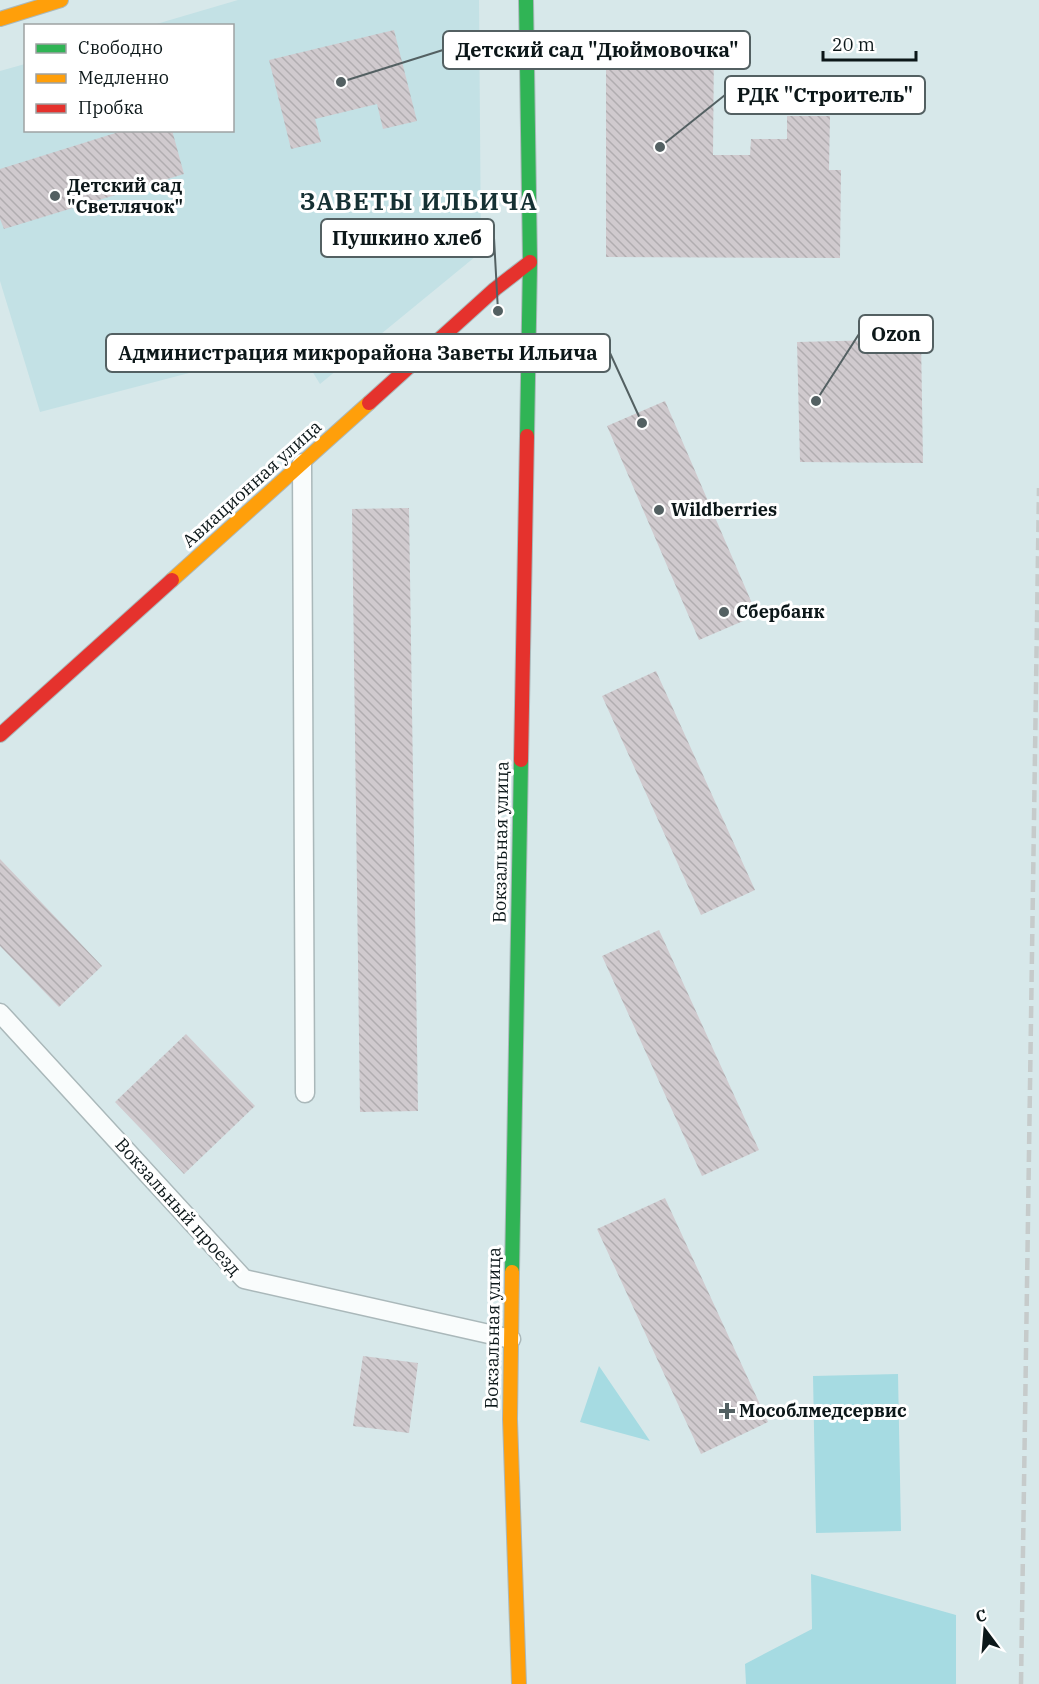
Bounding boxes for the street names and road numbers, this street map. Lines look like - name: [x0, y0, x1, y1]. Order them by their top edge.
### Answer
- street label: Авиационная улица: [177, 415, 326, 552]
- street label: Вокзальная улица: [488, 761, 513, 923]
- street label: Вокзальный проезд: [110, 1133, 246, 1280]
- street label: Вокзальная улица: [480, 1247, 505, 1409]

